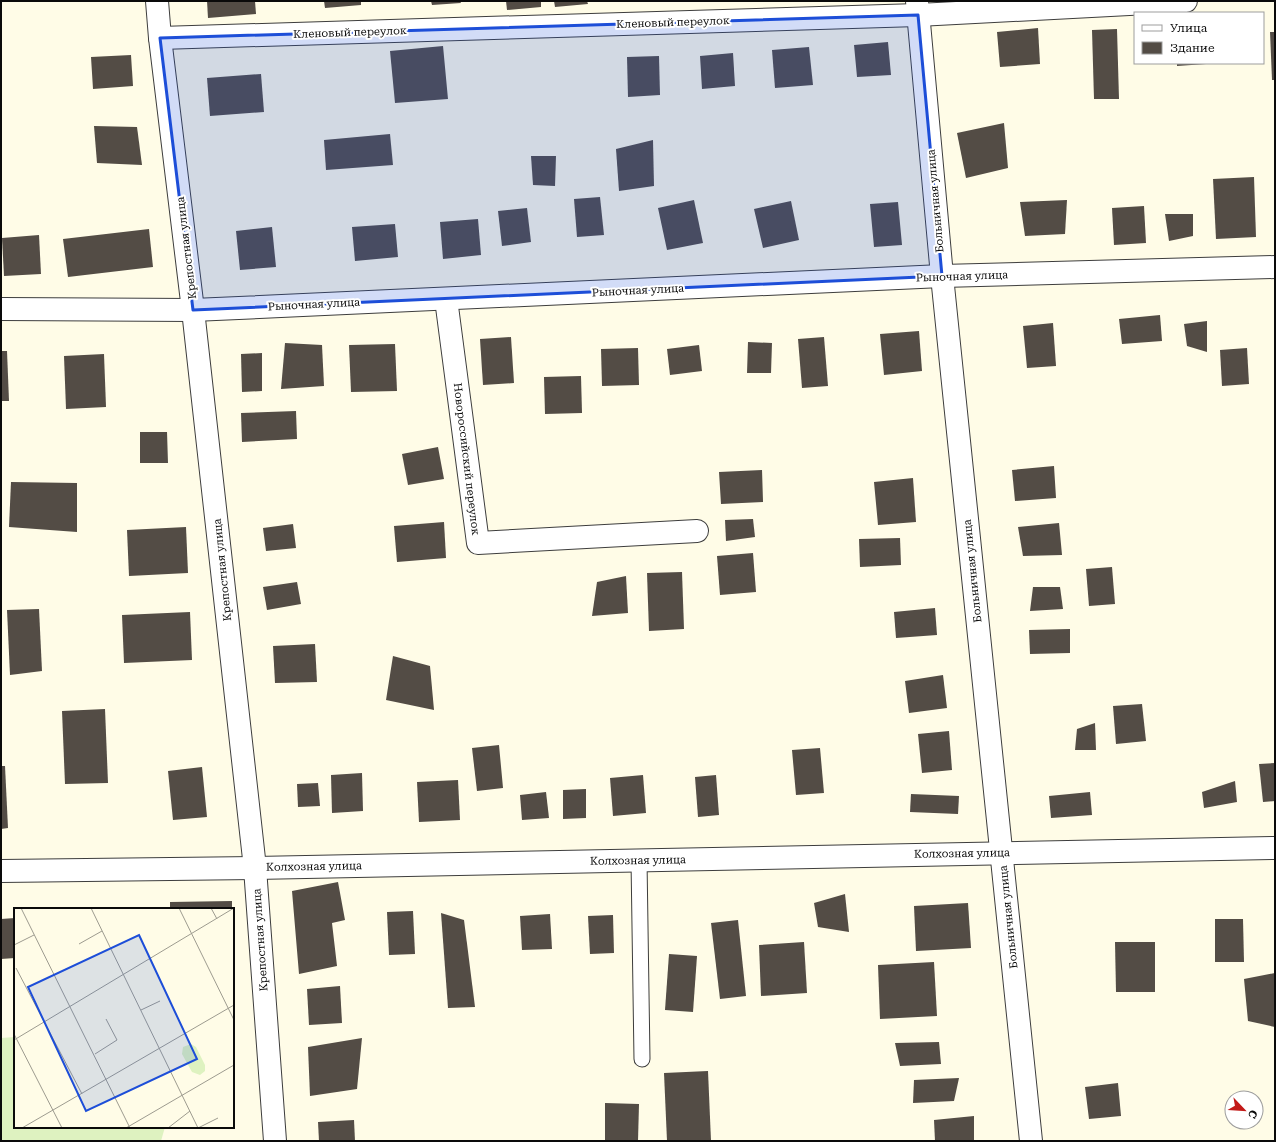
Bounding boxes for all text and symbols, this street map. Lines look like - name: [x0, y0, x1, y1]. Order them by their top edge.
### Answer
- legend: [1134, 12, 1264, 64]
- street label: Кленовый переулок: [616, 14, 730, 31]
- text: Улица: [1170, 21, 1208, 35]
- street label: Кленовый переулок: [293, 24, 407, 41]
- text: Здание: [1170, 41, 1215, 55]
- street label: Больничная улица: [925, 149, 946, 253]
- street label: Крепостная улица: [174, 196, 199, 300]
- street label: Рыночная улица: [916, 268, 1008, 285]
- street label: Рыночная улица: [592, 282, 684, 299]
- street label: Рыночная улица: [268, 296, 360, 313]
- street label: Новороссийский переулок: [451, 382, 482, 536]
- street label: Крепостная улица: [211, 518, 234, 622]
- street label: Больничная улица: [961, 519, 984, 623]
- street label: Колхозная улица: [914, 846, 1010, 861]
- street label: Колхозная улица: [590, 853, 686, 868]
- street label: Колхозная улица: [266, 859, 362, 874]
- street label: Больничная улица: [997, 865, 1020, 969]
- street label: Крепостная улица: [250, 888, 271, 992]
- inset map: [14, 908, 234, 1128]
- north arrow: [1224, 1090, 1264, 1130]
- text: С: [1245, 1108, 1260, 1121]

